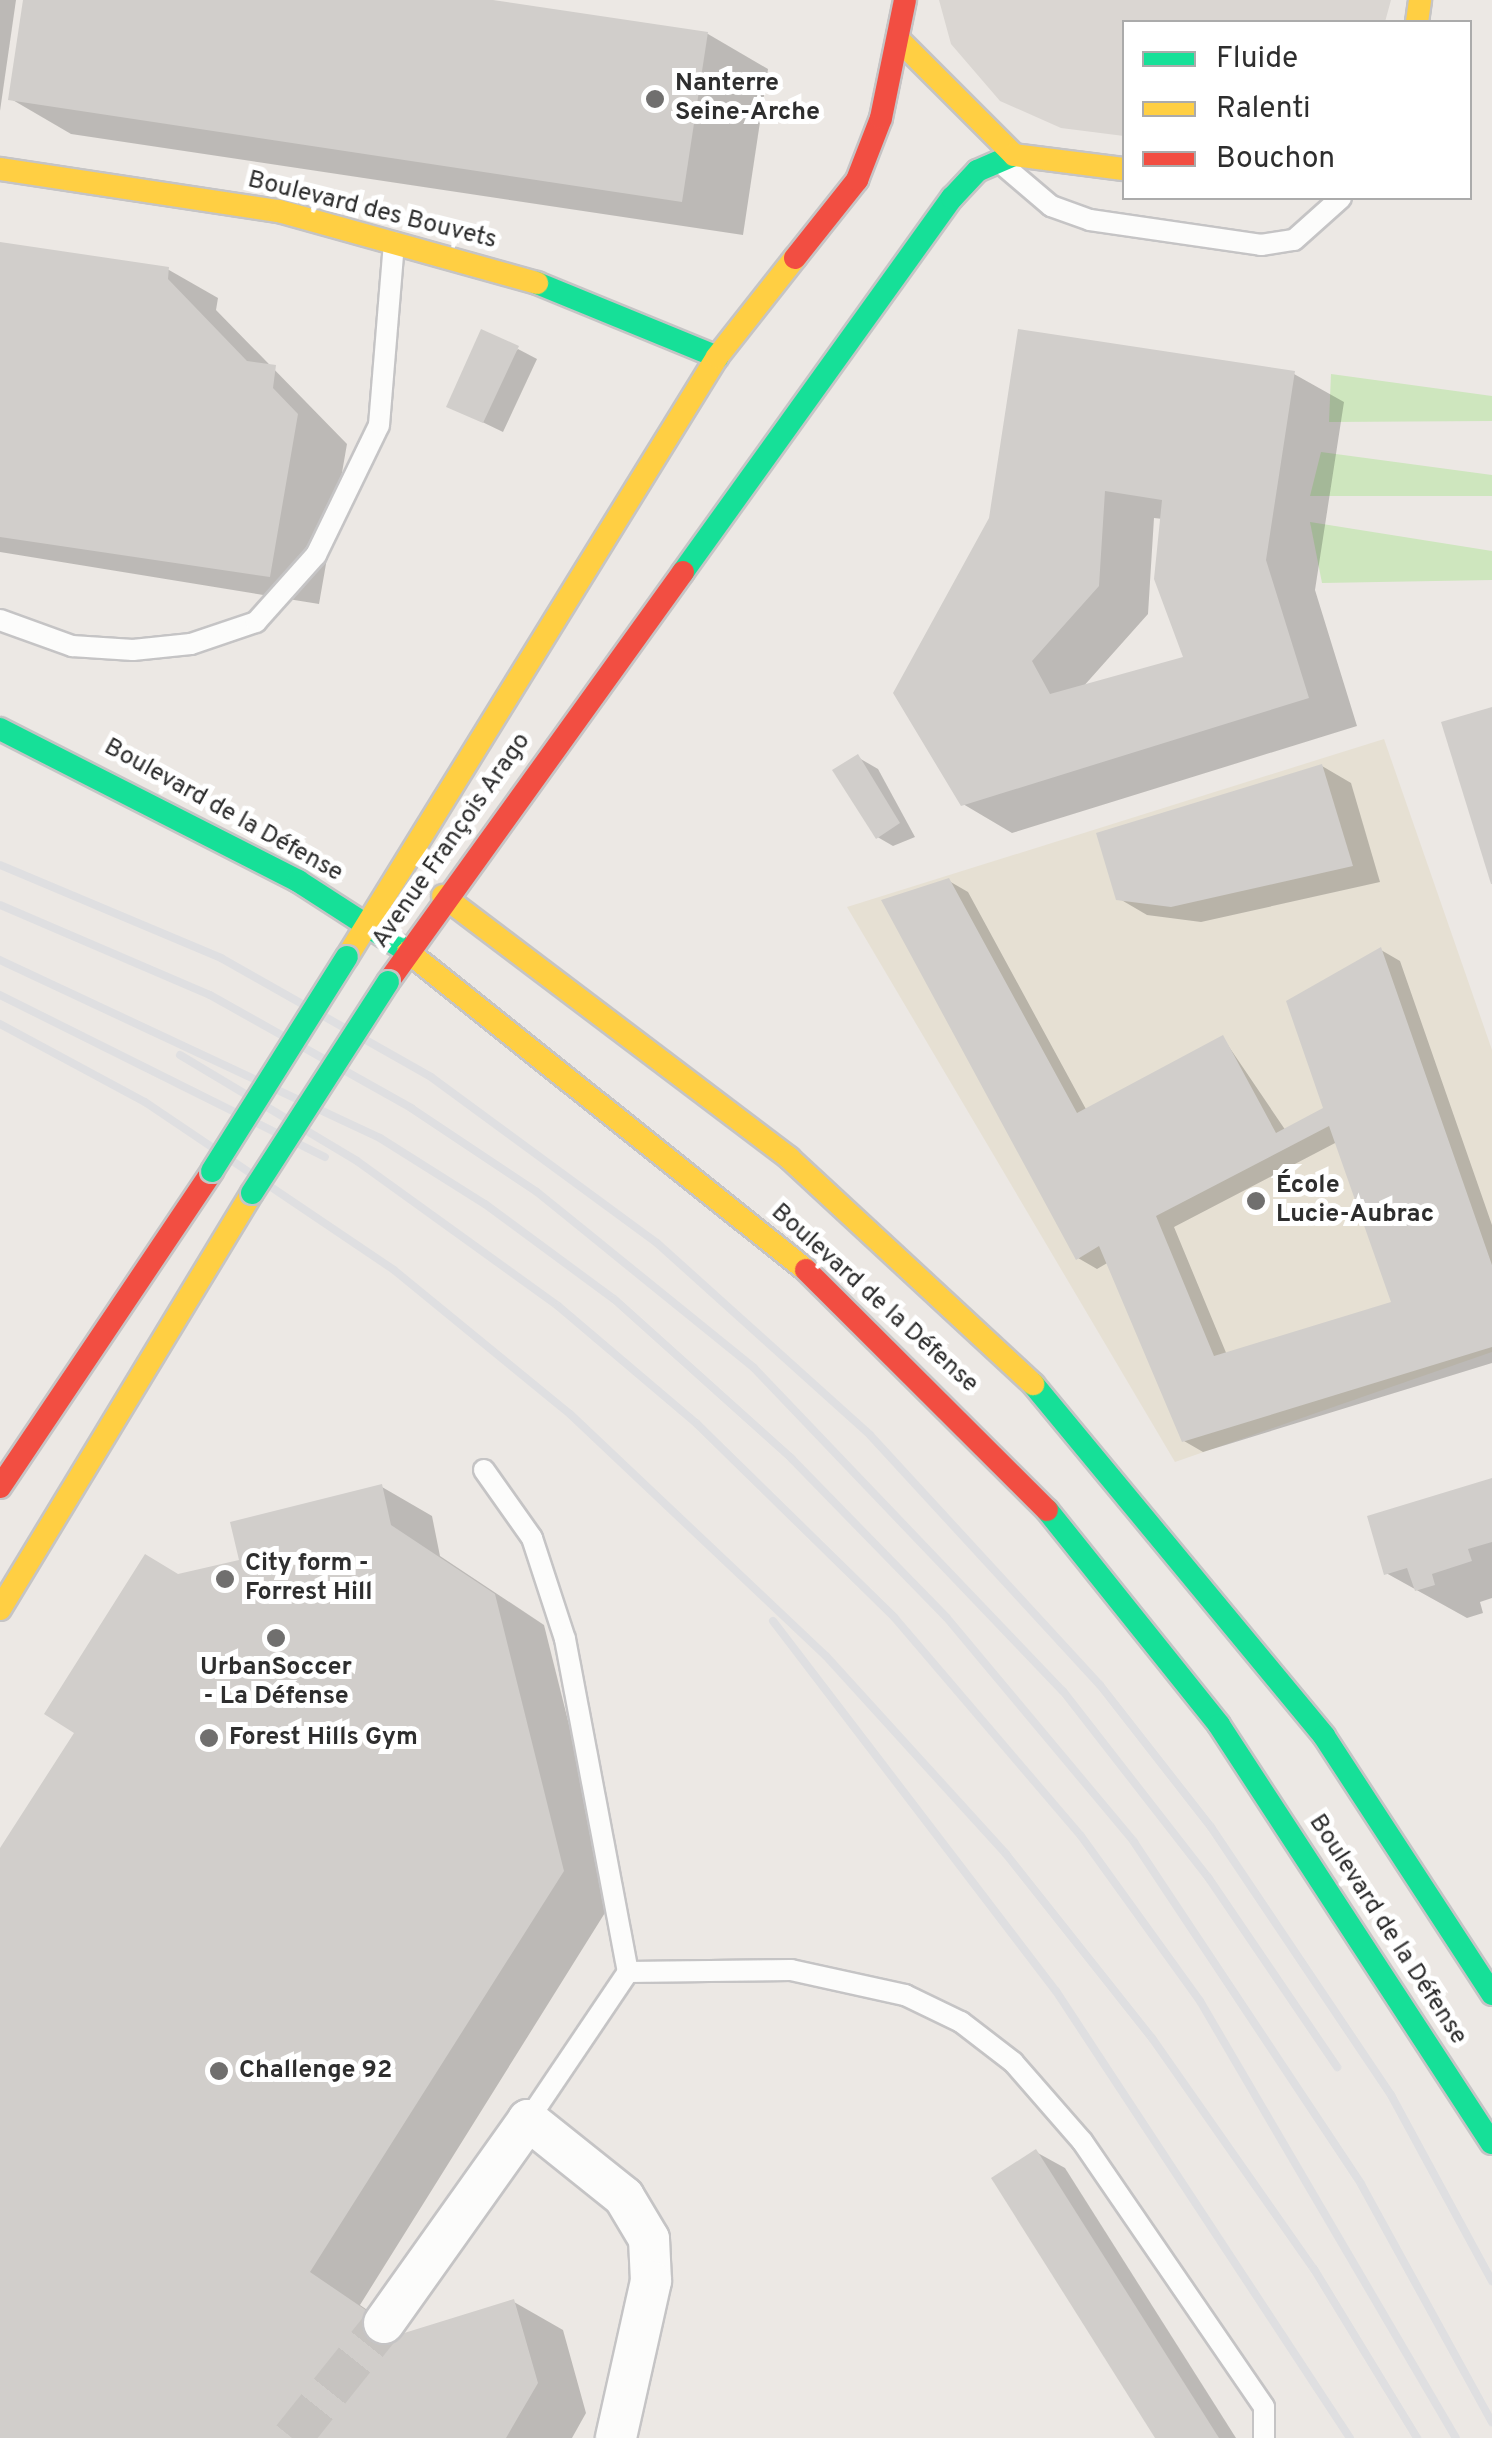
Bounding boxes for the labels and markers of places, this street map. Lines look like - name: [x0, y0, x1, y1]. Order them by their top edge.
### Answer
- place label: Nanterre Seine-Arche: [675, 70, 820, 129]
- marker: Nanterre Seine-Arche: [644, 88, 666, 110]
- place label: École Lucie-Aubrac: [1276, 1172, 1434, 1231]
- marker: École Lucie-Aubrac: [1245, 1190, 1267, 1212]
- place label: City form - Forrest Hill: [245, 1550, 373, 1609]
- marker: City form - Forrest Hill: [214, 1568, 236, 1590]
- marker: UrbanSoccer - La Défense: [265, 1627, 287, 1649]
- place label: UrbanSoccer - La Défense: [200, 1654, 352, 1713]
- place label: Forest Hills Gym: [229, 1723, 418, 1753]
- marker: Forest Hills Gym: [198, 1727, 220, 1749]
- place label: Challenge 92: [239, 2056, 392, 2086]
- marker: Challenge 92: [208, 2060, 230, 2082]

